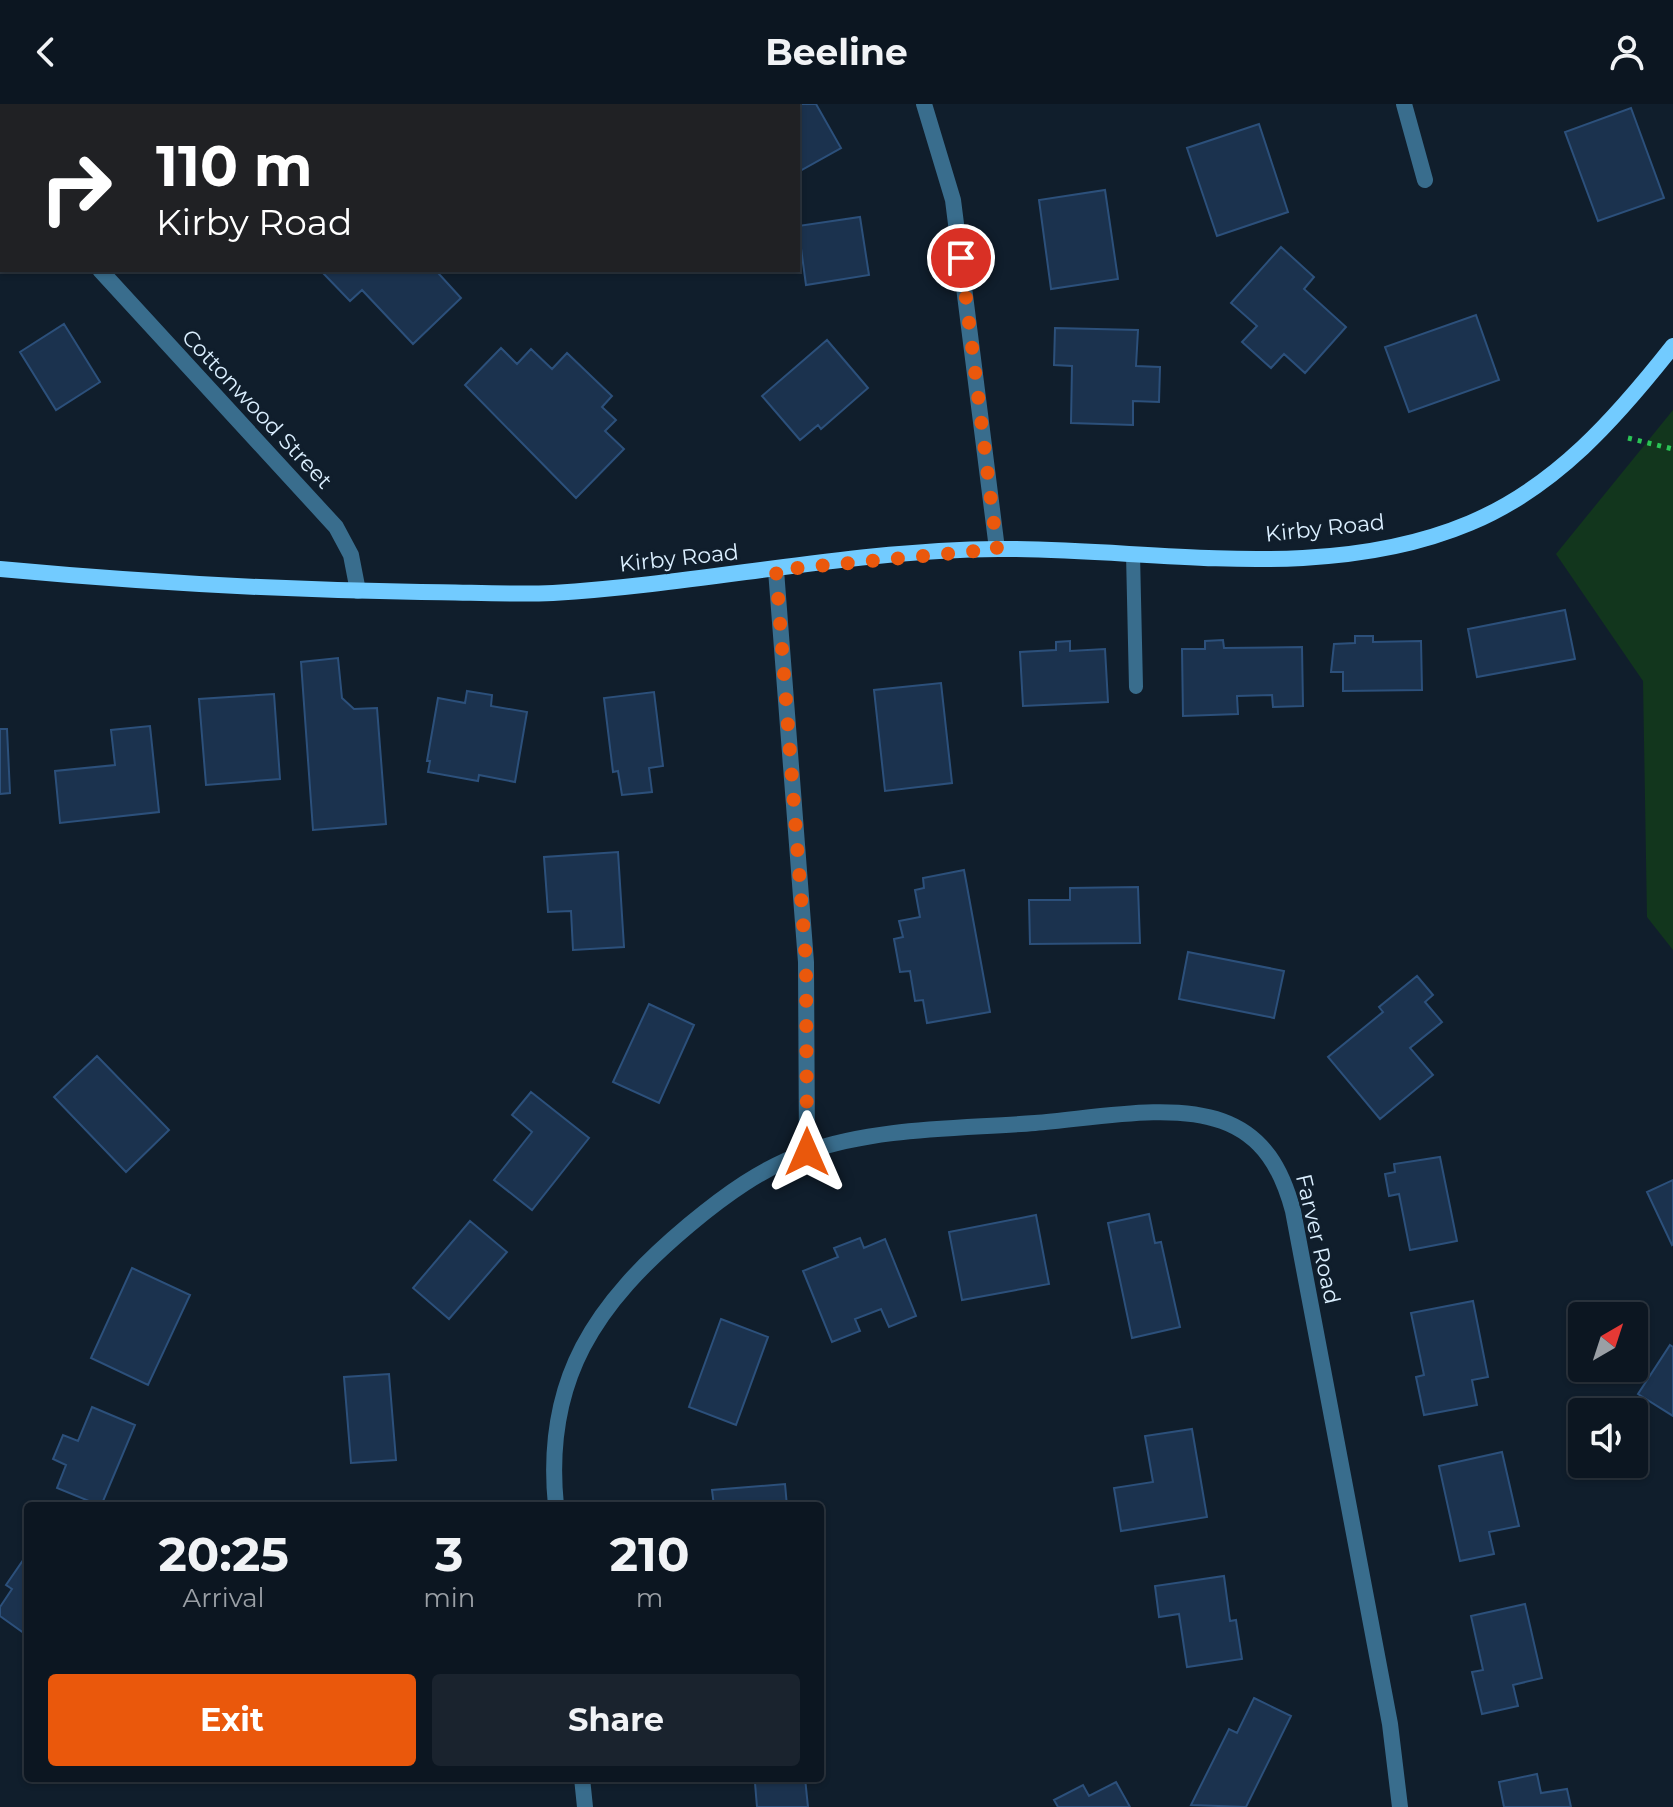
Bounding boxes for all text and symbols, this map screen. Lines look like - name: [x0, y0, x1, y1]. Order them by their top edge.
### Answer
- icon: back: [24, 30, 68, 74]
- text: Beeline: [765, 30, 908, 74]
- icon: person: [1605, 30, 1649, 74]
- text: 110 m: [156, 132, 313, 200]
- icon: right: [24, 136, 128, 240]
- text: Kirby Road: [156, 200, 352, 244]
- pin: [927, 224, 995, 292]
- icon: arrive: [939, 236, 983, 280]
- street label: Cottonwood Street: [176, 324, 338, 494]
- street label: Kirby Road: [1264, 508, 1386, 548]
- street label: Kirby Road: [618, 538, 740, 578]
- position arrow: [765, 1110, 849, 1194]
- street label: Farver Road: [1290, 1171, 1346, 1307]
- north arrow: [1568, 1302, 1648, 1382]
- map controls: [1568, 1302, 1648, 1478]
- button: sound: [1568, 1398, 1648, 1478]
- text: 20:25: [158, 1525, 289, 1583]
- text: 3: [435, 1525, 464, 1583]
- text: 210: [610, 1525, 690, 1583]
- text: Arrival: [183, 1582, 265, 1614]
- text: min: [423, 1582, 475, 1614]
- text: m: [636, 1582, 663, 1614]
- button: Exit: [48, 1674, 416, 1766]
- button: Share: [432, 1674, 800, 1766]

